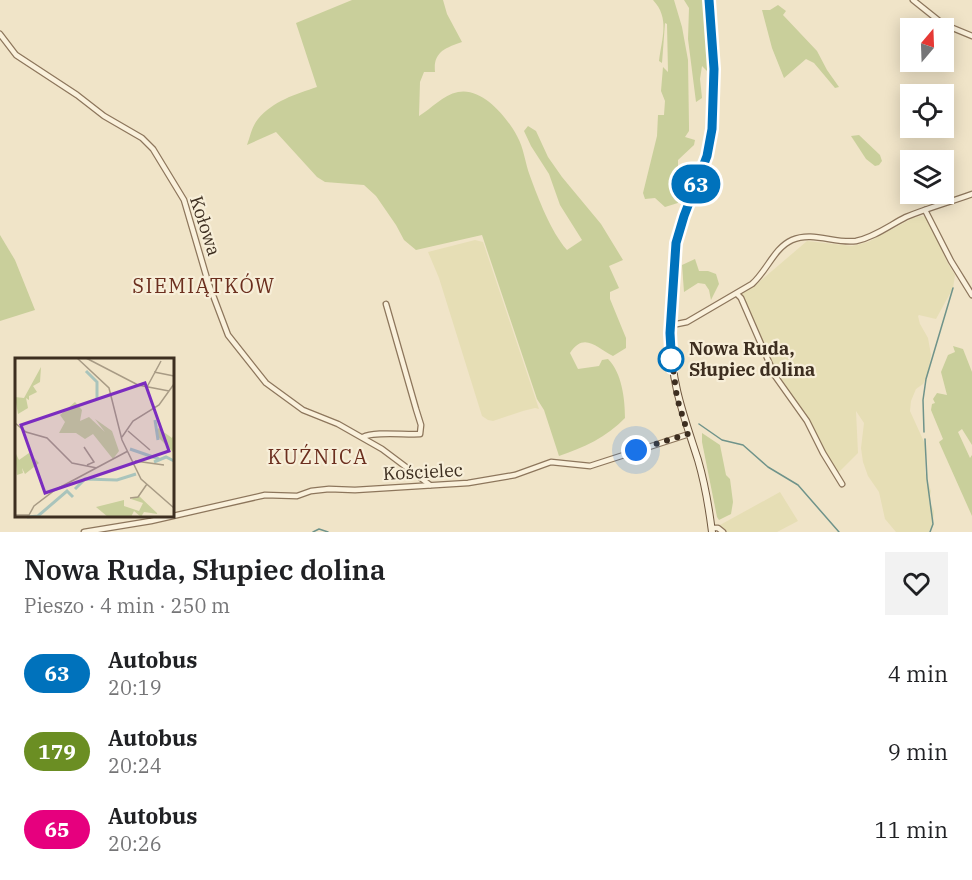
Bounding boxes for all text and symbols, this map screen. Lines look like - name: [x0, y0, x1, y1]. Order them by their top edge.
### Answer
- north arrow: [900, 18, 954, 72]
- map controls: [900, 18, 954, 204]
- button: locate: [900, 84, 954, 138]
- button: layers: [900, 150, 954, 204]
- line badge: 63: [669, 164, 723, 204]
- text: 63: [683, 170, 709, 198]
- street label: Kołowa: [185, 193, 226, 259]
- district label: SIEMIĄTKÓW: [132, 272, 276, 299]
- place label: Nowa Ruda, Słupiec dolina: [689, 337, 815, 381]
- marker: Nowa Ruda, Słupiec dolina: [658, 346, 684, 372]
- inset map: [15, 358, 174, 517]
- your location: [621, 435, 651, 465]
- district label: KUŹNICA: [268, 443, 368, 470]
- street label: Kościelec: [382, 458, 464, 485]
- text: Nowa Ruda, Słupiec dolina: [24, 551, 386, 588]
- button: heart: [885, 552, 948, 615]
- text: Pieszo · 4 min · 250 m: [24, 592, 230, 619]
- text: Autobus: [108, 645, 197, 674]
- text: 63: [44, 659, 70, 687]
- text: 4 min: [888, 659, 948, 688]
- text: 20:19: [108, 674, 162, 701]
- text: Autobus: [108, 723, 197, 752]
- text: 179: [38, 737, 76, 765]
- text: 9 min: [888, 737, 948, 766]
- text: 20:24: [108, 752, 162, 779]
- text: Autobus: [108, 801, 197, 830]
- text: 65: [44, 815, 70, 843]
- text: 11 min: [875, 815, 948, 844]
- text: 20:26: [108, 830, 162, 857]

